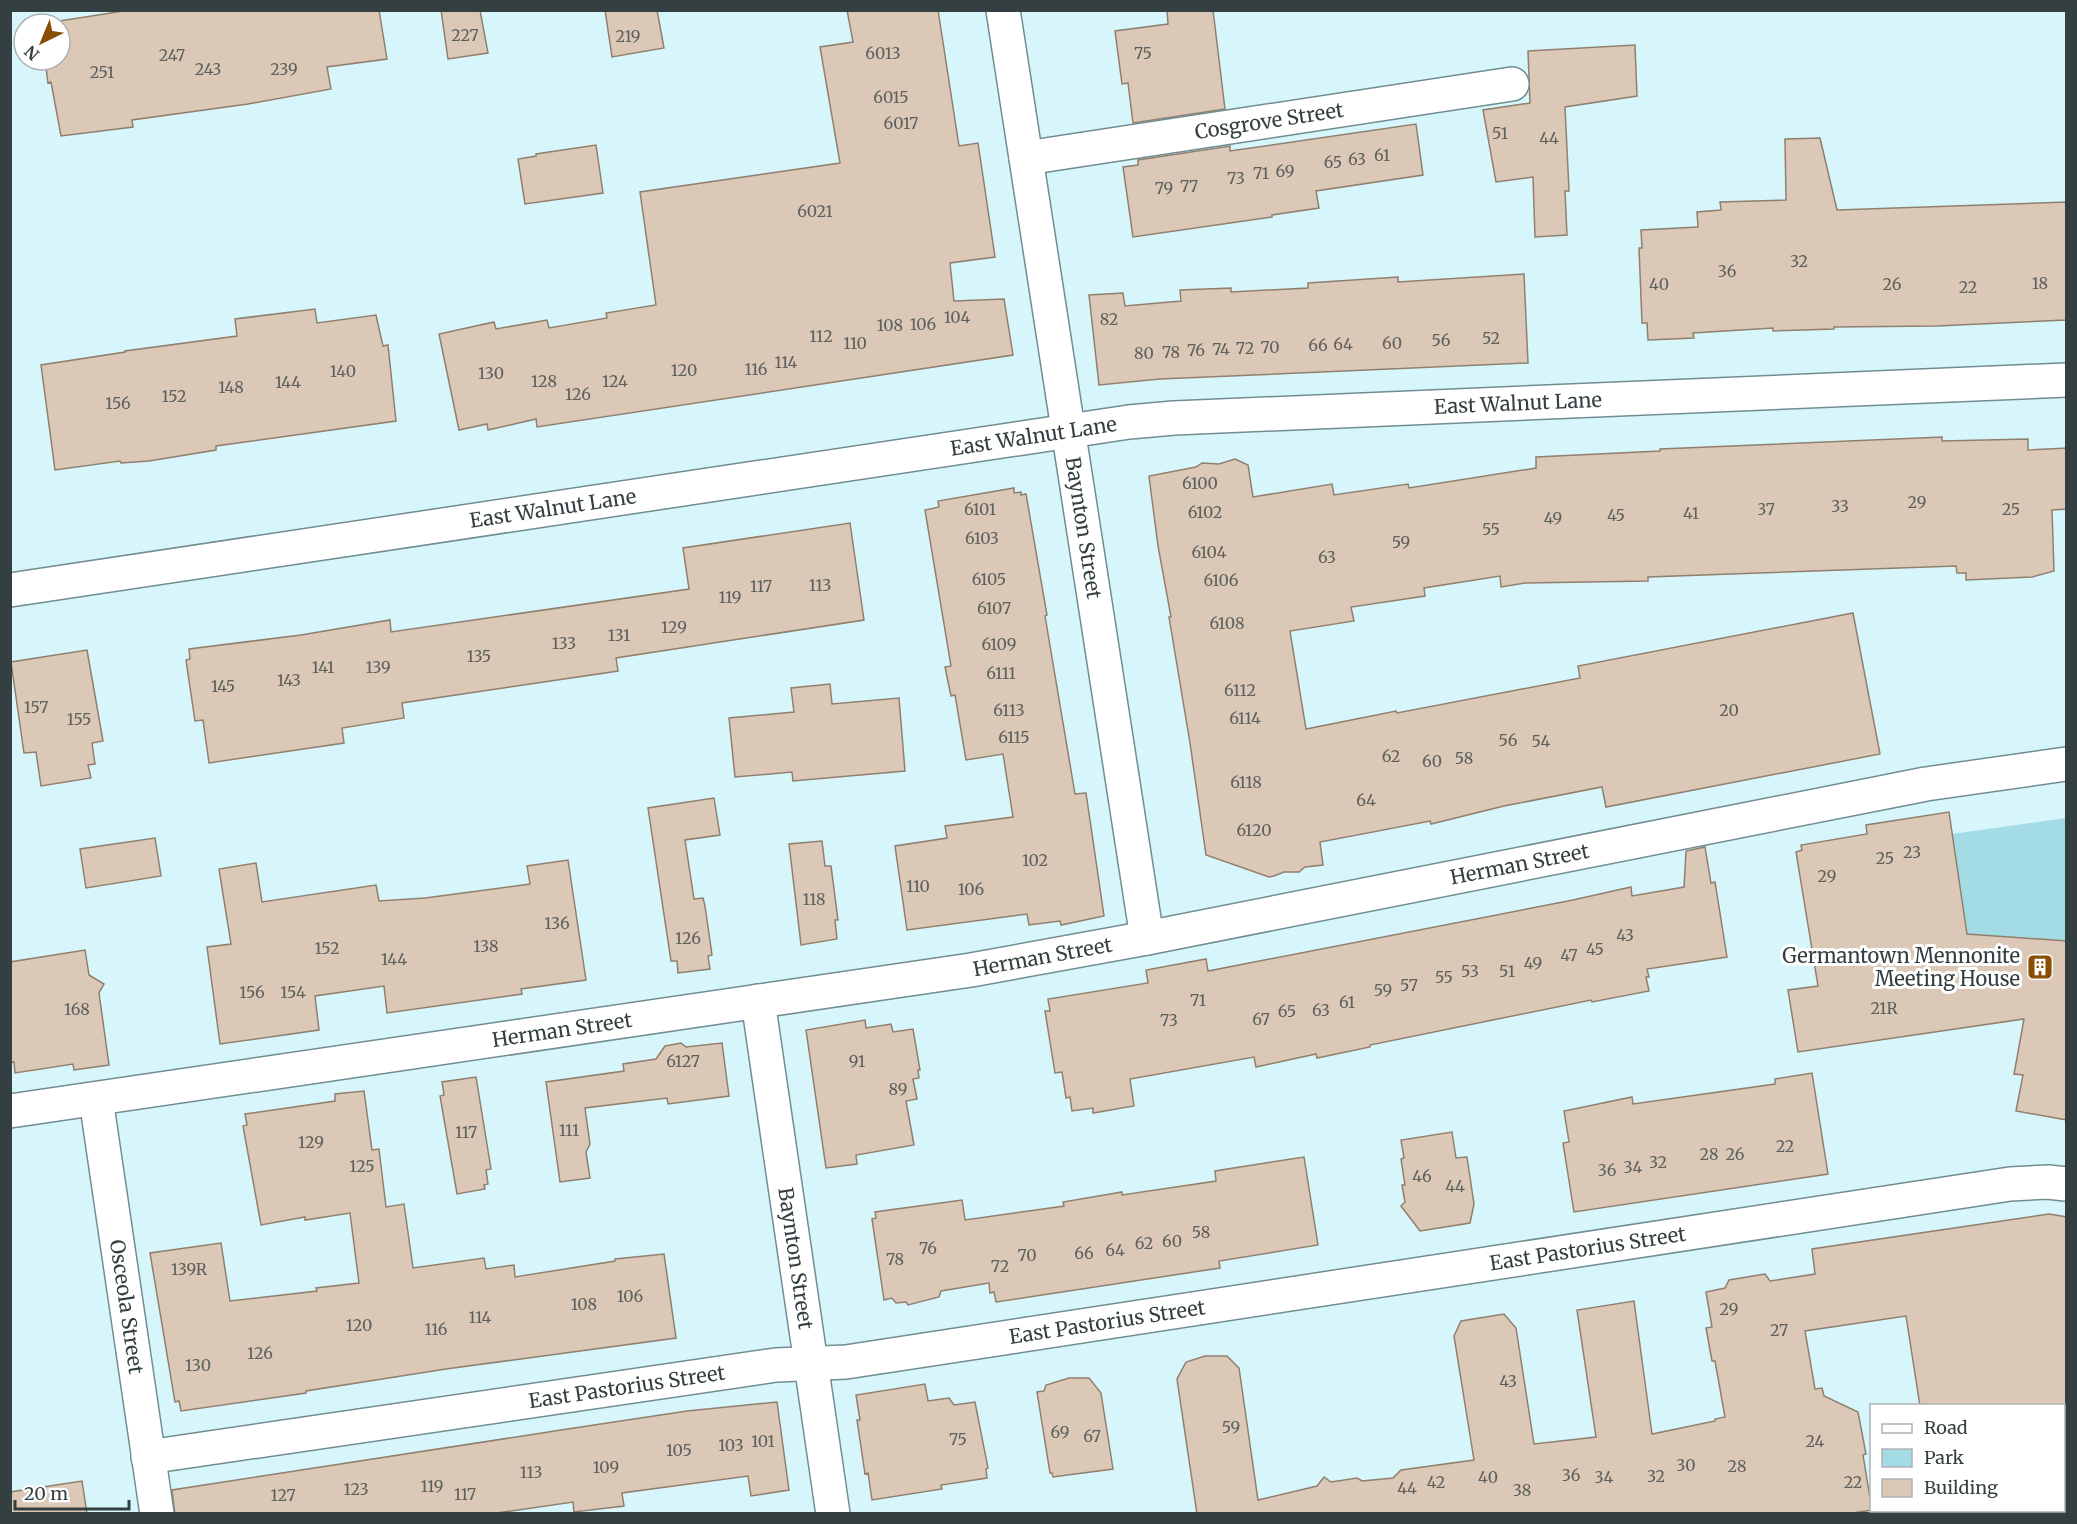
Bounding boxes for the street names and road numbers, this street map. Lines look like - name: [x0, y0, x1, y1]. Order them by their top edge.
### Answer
- street label: Cosgrove Street: [1193, 97, 1345, 144]
- street label: East Walnut Lane: [1433, 387, 1602, 419]
- street label: East Walnut Lane: [949, 411, 1118, 461]
- street label: Baynton Street: [1061, 455, 1107, 601]
- street label: East Walnut Lane: [468, 483, 638, 533]
- street label: Herman Street: [1448, 838, 1591, 890]
- street label: Herman Street: [971, 932, 1114, 981]
- street label: Herman Street: [490, 1007, 634, 1052]
- street label: Baynton Street: [773, 1185, 819, 1331]
- street label: East Pastorius Street: [1488, 1221, 1688, 1275]
- street label: Osceola Street: [105, 1238, 149, 1376]
- street label: East Pastorius Street: [1007, 1294, 1207, 1349]
- street label: East Pastorius Street: [527, 1360, 727, 1413]

